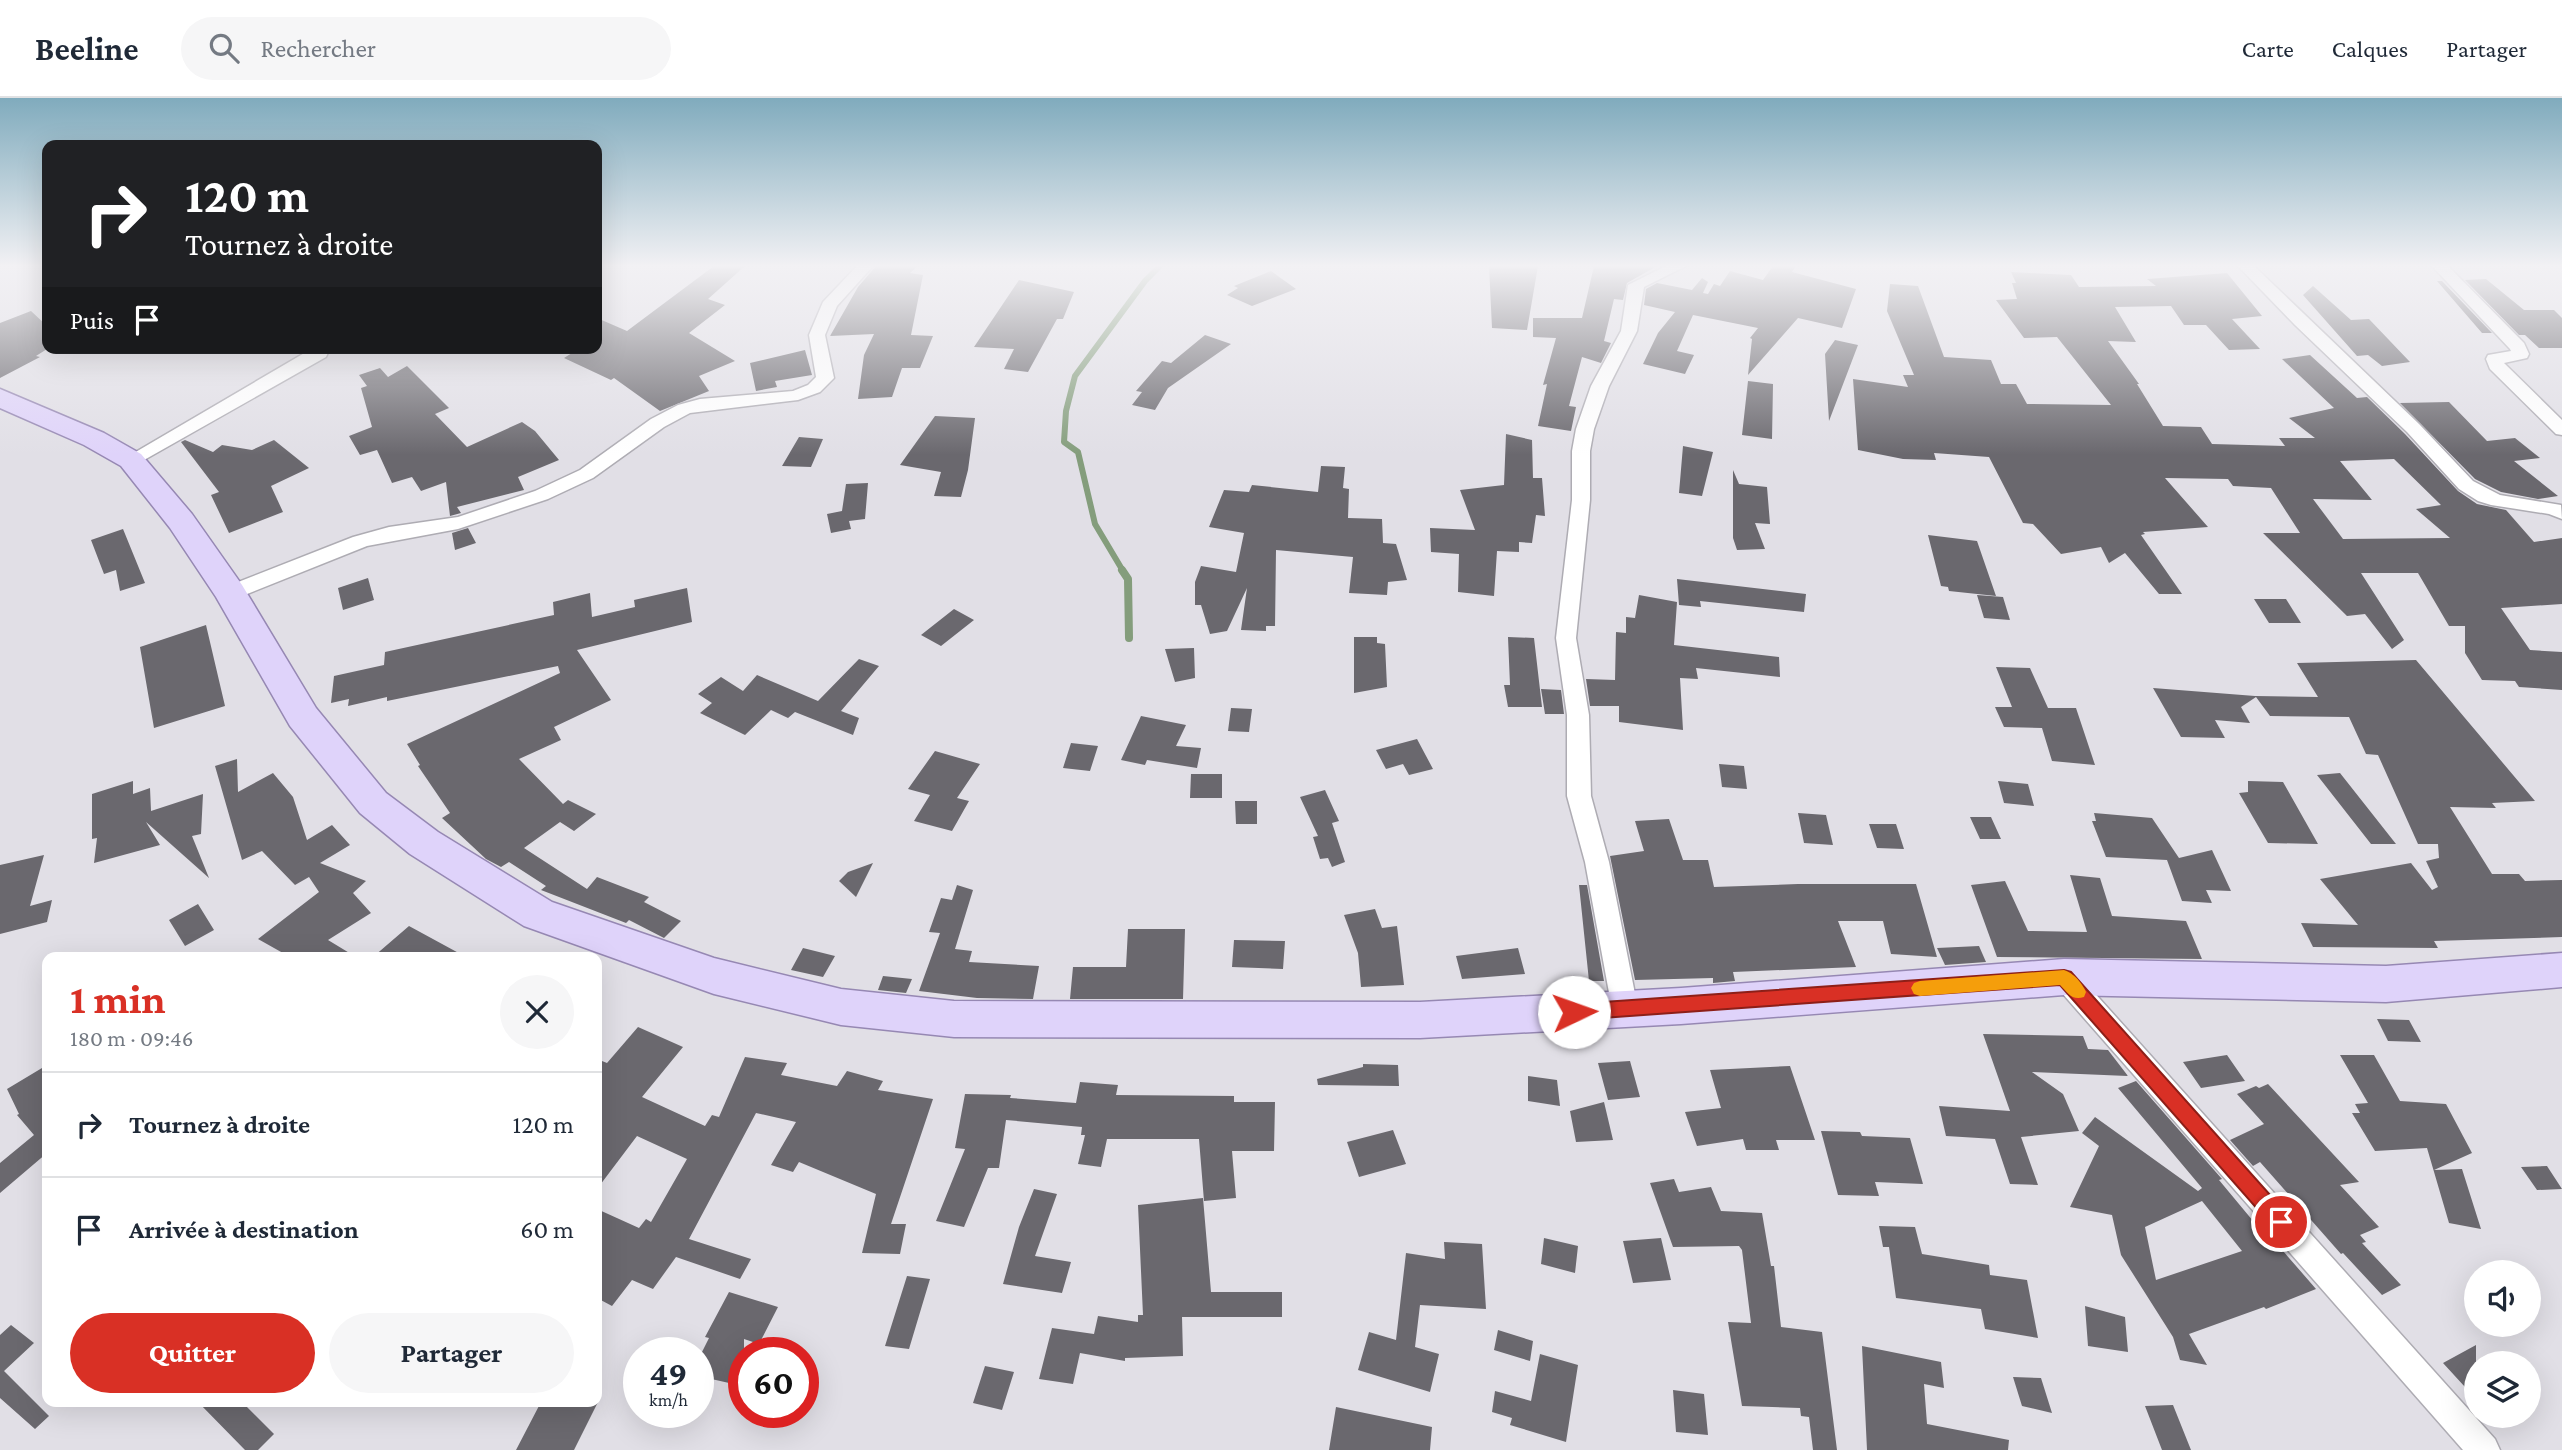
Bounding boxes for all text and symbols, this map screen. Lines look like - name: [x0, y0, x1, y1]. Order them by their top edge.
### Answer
- search box: [181, 17, 671, 80]
- icon: search: [205, 29, 243, 67]
- text: Beeline: [35, 30, 139, 67]
- text: Rechercher: [261, 34, 376, 63]
- text: Carte: [2242, 35, 2294, 62]
- text: Calques: [2332, 35, 2408, 62]
- text: Partager: [2446, 35, 2527, 62]
- icon: right: [70, 168, 161, 259]
- text: 120 m: [185, 168, 309, 223]
- text: Tournez à droite: [185, 226, 393, 262]
- icon: arrive: [128, 301, 166, 339]
- text: Puis: [70, 306, 114, 335]
- text: 1 min: [70, 975, 166, 1022]
- button: close: [500, 975, 574, 1049]
- position arrow: [1537, 975, 1611, 1049]
- text: 180 m · 09:46: [70, 1025, 193, 1051]
- icon: right: [70, 1106, 108, 1144]
- text: Tournez à droite: [129, 1110, 310, 1139]
- text: 120 m: [513, 1110, 574, 1139]
- pin: [2251, 1192, 2311, 1252]
- icon: arrive: [2262, 1203, 2300, 1241]
- icon: arrive: [70, 1211, 108, 1249]
- text: Arrivée à destination: [129, 1215, 359, 1244]
- text: 60 m: [520, 1215, 574, 1244]
- map controls: [2464, 1260, 2541, 1428]
- button: sound: [2464, 1260, 2541, 1337]
- button: Quitter: [70, 1313, 315, 1393]
- button: Partager: [329, 1313, 574, 1393]
- speed limit sign: 60: [728, 1337, 819, 1428]
- button: layers: [2464, 1351, 2541, 1428]
- text: 49: [650, 1354, 687, 1393]
- text: km/h: [649, 1390, 688, 1410]

